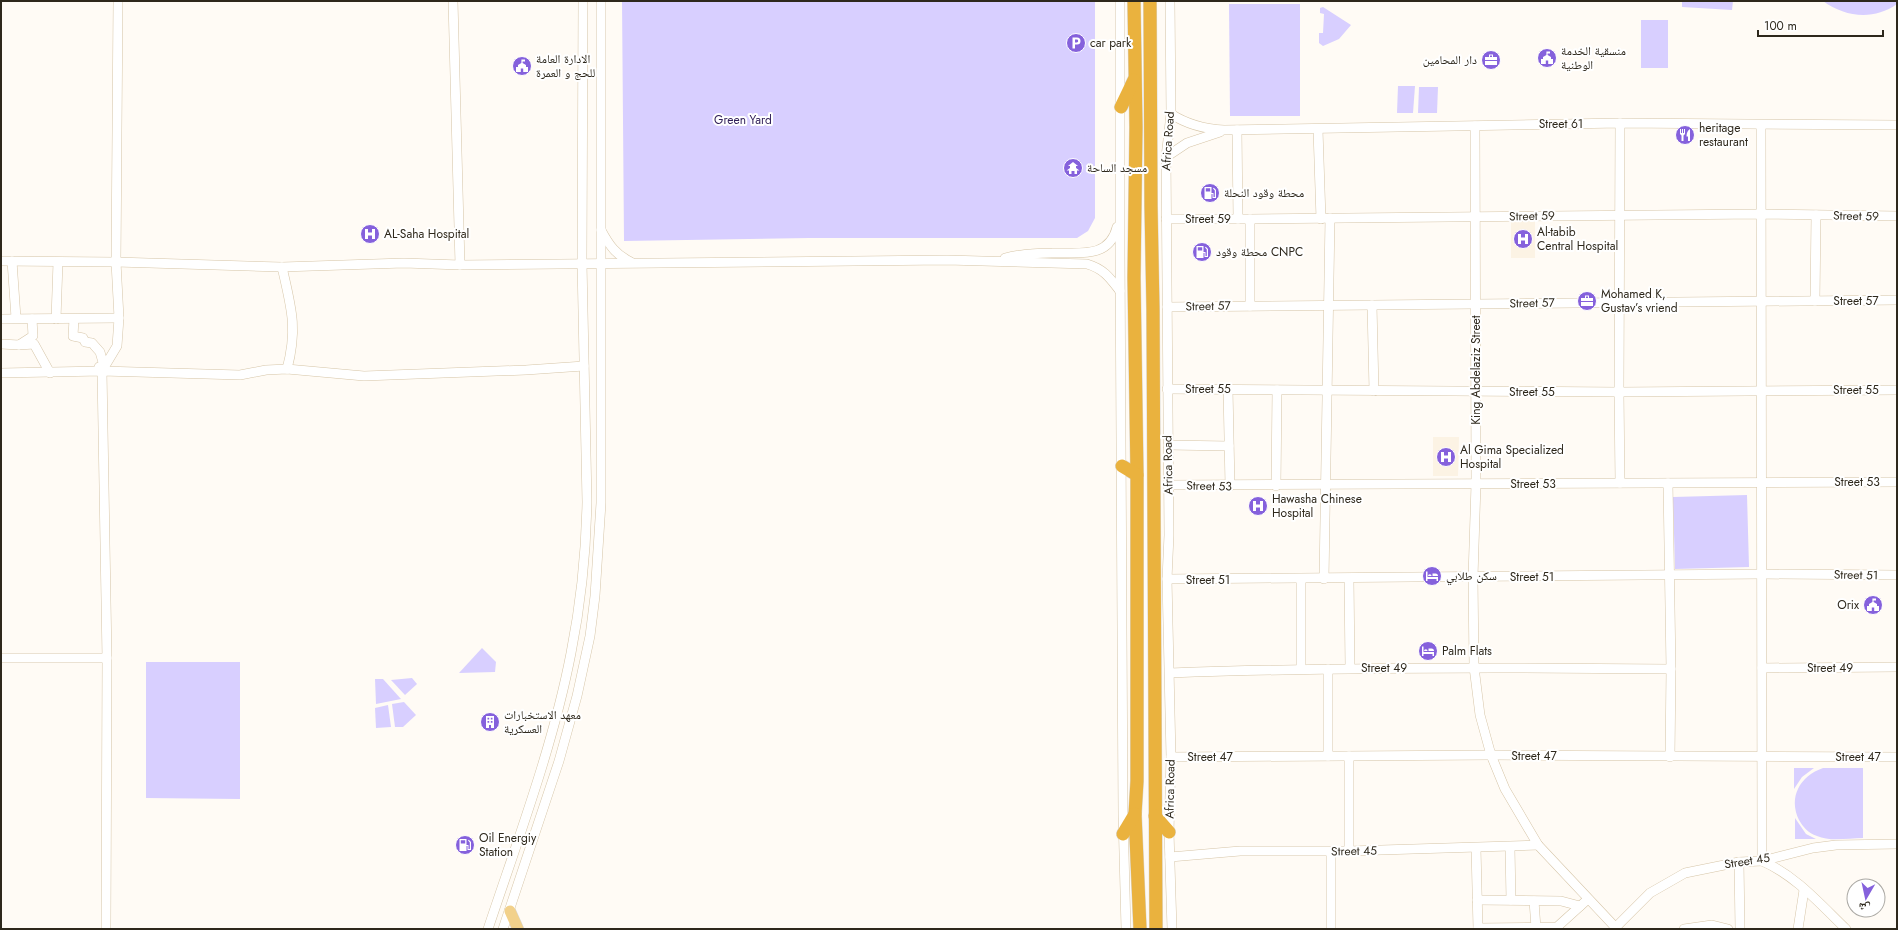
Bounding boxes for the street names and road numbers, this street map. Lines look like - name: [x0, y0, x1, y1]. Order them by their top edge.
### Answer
- street label: Africa Road: [1157, 111, 1179, 171]
- street label: Street 61: [1539, 115, 1583, 133]
- street label: Street 59: [1509, 207, 1555, 225]
- street label: Street 59: [1833, 207, 1879, 225]
- street label: Street 59: [1185, 210, 1231, 228]
- street label: Street 57: [1833, 292, 1879, 310]
- street label: Street 57: [1509, 294, 1555, 312]
- street label: Street 57: [1185, 297, 1231, 315]
- street label: King Abdelaziz Street: [1467, 315, 1485, 425]
- street label: Street 55: [1185, 380, 1231, 398]
- street label: Street 55: [1833, 381, 1879, 399]
- street label: Street 55: [1509, 383, 1555, 401]
- street label: Africa Road: [1158, 435, 1178, 495]
- street label: Street 53: [1834, 473, 1880, 491]
- street label: Street 53: [1510, 475, 1556, 493]
- street label: Street 53: [1186, 477, 1232, 495]
- street label: Street 51: [1834, 566, 1878, 584]
- street label: Street 51: [1510, 568, 1554, 586]
- street label: Street 51: [1186, 571, 1230, 589]
- street label: Street 49: [1361, 659, 1407, 677]
- street label: Street 49: [1807, 659, 1853, 677]
- street label: Street 47: [1511, 747, 1557, 765]
- street label: Street 47: [1187, 748, 1233, 766]
- street label: Street 47: [1835, 748, 1881, 766]
- street label: Africa Road: [1160, 759, 1180, 819]
- street label: Street 45: [1331, 842, 1377, 860]
- street label: Street 45: [1723, 848, 1771, 873]

